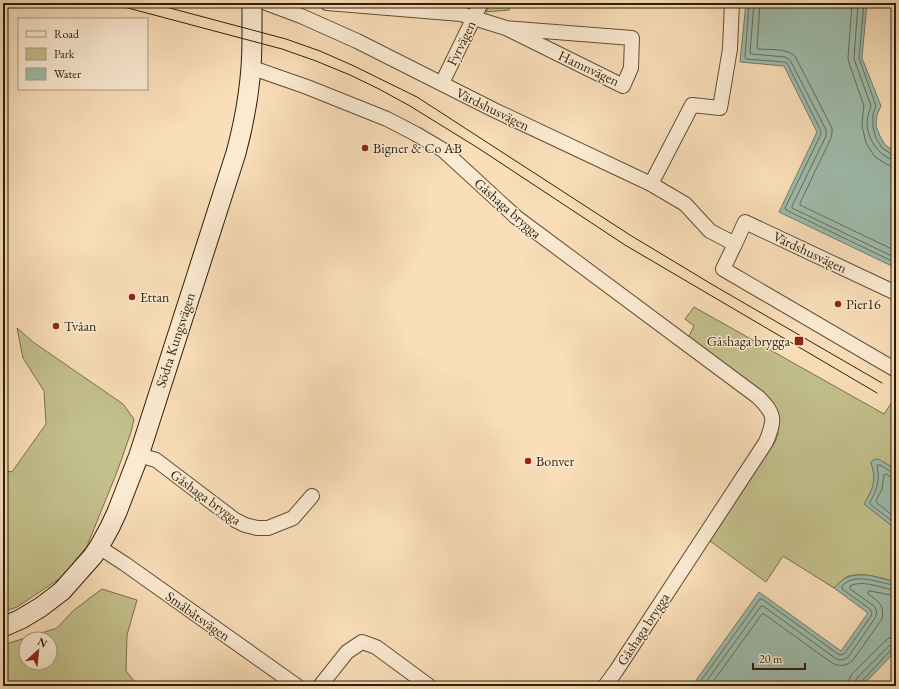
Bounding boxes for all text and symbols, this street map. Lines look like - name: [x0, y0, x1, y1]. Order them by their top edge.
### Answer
- street label: Fyrvägen: [442, 17, 480, 69]
- legend: [18, 18, 148, 90]
- text: Road: [54, 26, 80, 42]
- text: Park: [54, 46, 75, 62]
- street label: Hamnvägen: [556, 46, 623, 90]
- text: Water: [54, 66, 81, 82]
- street label: Värdshusvägen: [453, 83, 533, 135]
- place label: Bigner & Co AB: [373, 139, 462, 157]
- marker: Bigner & Co AB: [360, 143, 370, 153]
- street label: Gåshaga brygga: [471, 174, 546, 242]
- street label: Värdshusvägen: [770, 227, 850, 277]
- place label: Ettan: [140, 288, 170, 306]
- street label: Södra Kungsvägen: [151, 290, 199, 390]
- marker: Ettan: [127, 292, 137, 302]
- place label: Pier16: [846, 295, 881, 313]
- marker: Pier16: [833, 299, 843, 309]
- place label: Tvåan: [64, 317, 97, 335]
- marker: Tvåan: [51, 321, 61, 331]
- place label: Gåshaga brygga: [707, 332, 790, 350]
- marker: Gåshaga brygga: [793, 335, 805, 347]
- place label: Bonver: [536, 452, 574, 470]
- marker: Bonver: [523, 456, 533, 466]
- street label: Gåshaga brygga: [167, 465, 245, 529]
- street label: Småbåtsvägen: [162, 587, 234, 645]
- street label: Gåshaga brygga: [613, 589, 673, 669]
- north arrow: [18, 631, 58, 671]
- text: N: [35, 634, 50, 650]
- scale bar: [753, 645, 805, 671]
- text: 20 m: [759, 651, 783, 667]

